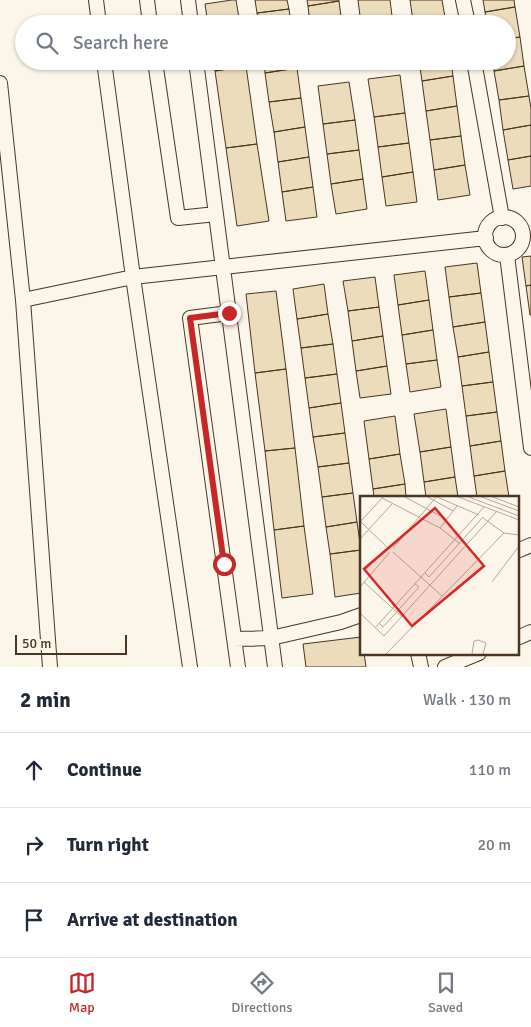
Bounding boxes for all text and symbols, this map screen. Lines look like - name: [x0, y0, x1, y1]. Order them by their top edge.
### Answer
- search box: [15, 15, 516, 70]
- icon: search: [33, 29, 61, 57]
- text: Search here: [73, 31, 169, 55]
- route end: [218, 302, 241, 325]
- inset map: [360, 496, 518, 654]
- route start: [213, 553, 236, 576]
- scale bar: [15, 632, 128, 655]
- text: 50 m: [22, 635, 51, 652]
- text: 2 min: [20, 687, 71, 713]
- text: Walk · 130 m: [423, 690, 511, 710]
- icon: ahead: [20, 756, 48, 784]
- text: Continue: [67, 758, 142, 782]
- text: 110 m: [469, 760, 511, 780]
- icon: right: [20, 831, 48, 859]
- text: Turn right: [67, 833, 149, 857]
- text: 20 m: [477, 835, 511, 855]
- icon: arrive: [20, 906, 48, 934]
- text: Arrive at destination: [67, 908, 238, 932]
- tab: Map: [68, 969, 96, 1016]
- tab: Directions: [231, 969, 292, 1016]
- tab: Saved: [428, 969, 463, 1016]

